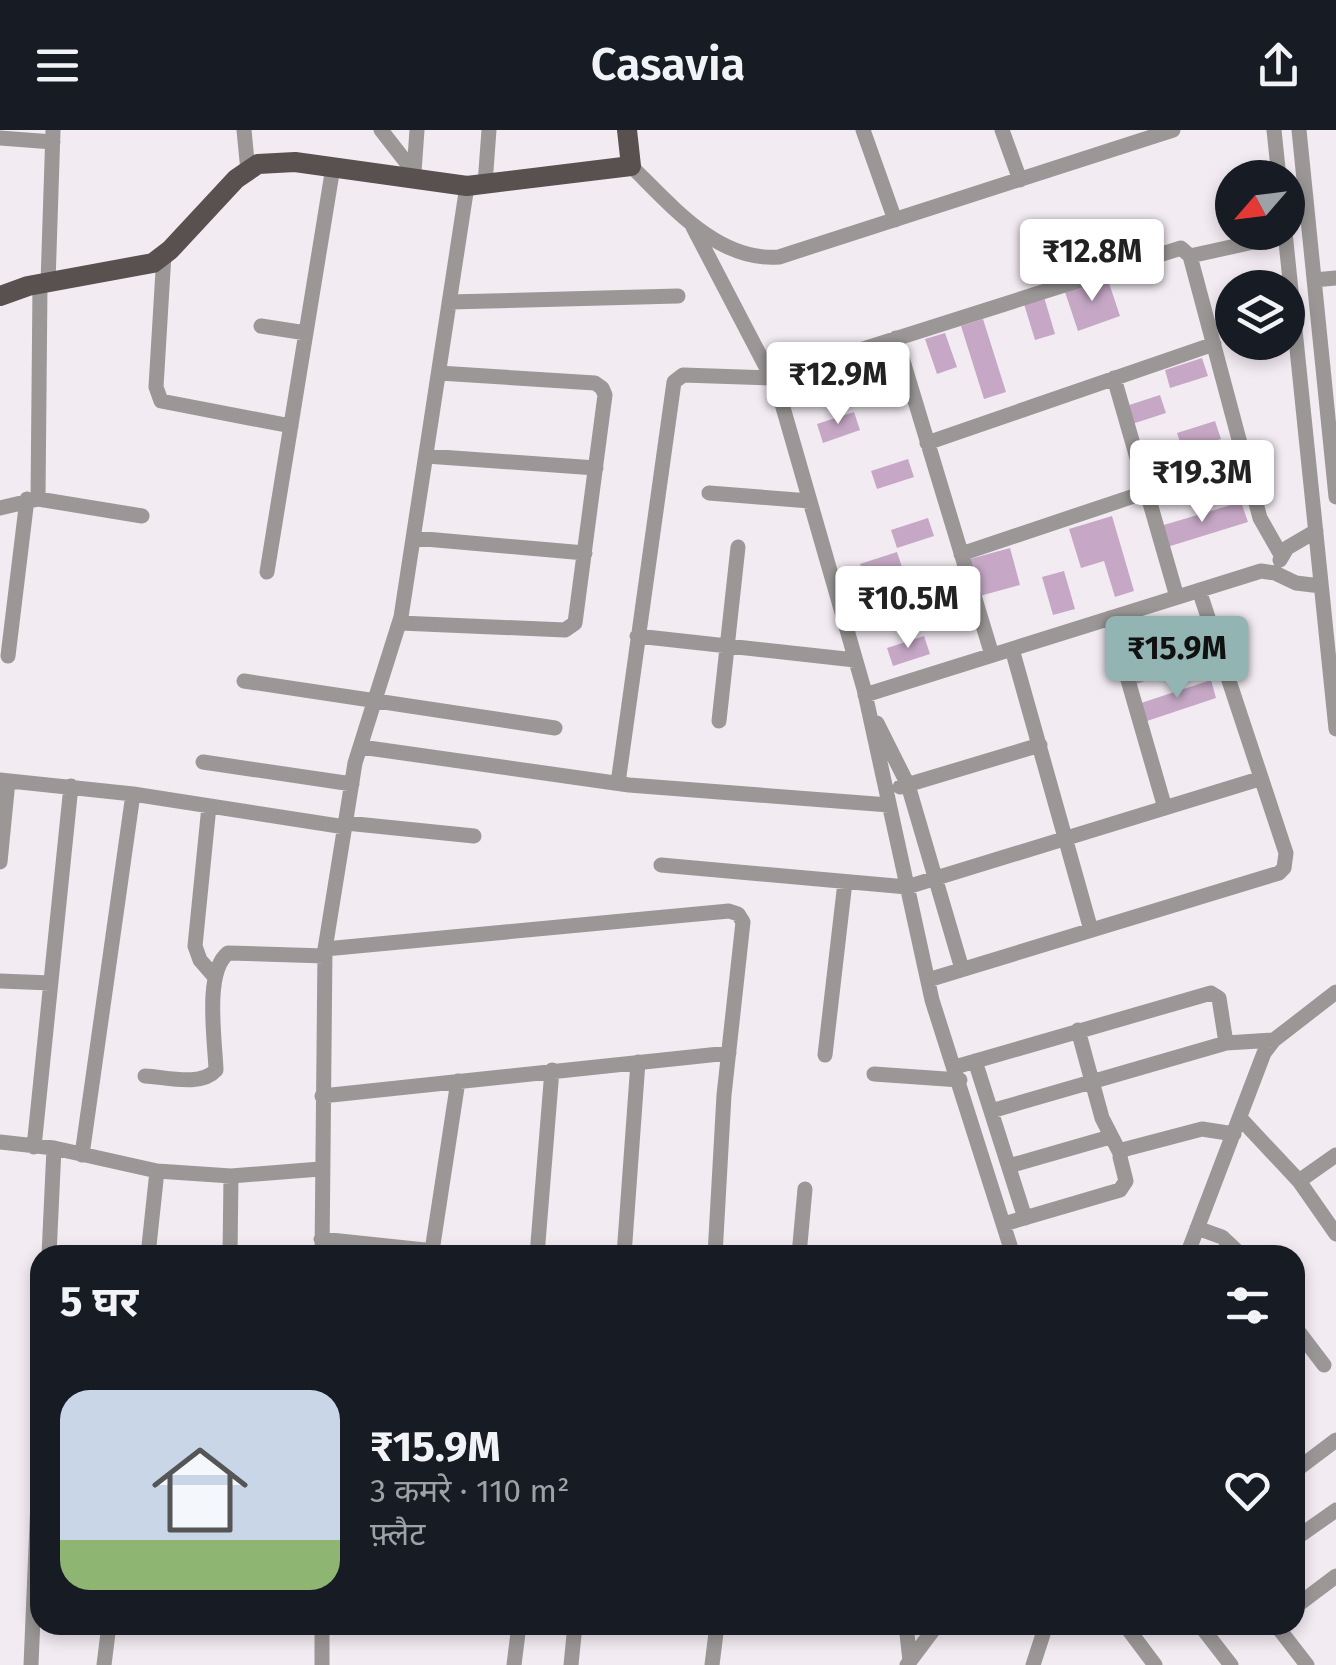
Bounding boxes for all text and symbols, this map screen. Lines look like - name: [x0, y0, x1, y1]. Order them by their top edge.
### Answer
- icon: menu: [30, 38, 85, 93]
- text: Casavia: [591, 38, 745, 92]
- icon: share: [1251, 38, 1306, 93]
- north arrow: [1215, 160, 1305, 250]
- map controls: [1215, 160, 1305, 360]
- pin: ₹12.8M: [1011, 219, 1173, 304]
- text: ₹12.8M: [1042, 232, 1142, 270]
- button: layers: [1215, 270, 1305, 360]
- pin: ₹12.9M: [757, 342, 919, 427]
- text: ₹12.9M: [789, 355, 887, 393]
- pin: ₹19.3M: [1121, 440, 1283, 525]
- text: ₹19.3M: [1152, 453, 1252, 491]
- pin: ₹10.5M: [827, 566, 989, 651]
- text: ₹10.5M: [857, 579, 959, 617]
- pin: ₹15.9M: [1096, 616, 1258, 701]
- text: ₹15.9M: [1127, 629, 1227, 667]
- text: 5 घर: [60, 1277, 138, 1327]
- icon: filters: [1220, 1278, 1275, 1333]
- text: ₹15.9M: [370, 1422, 500, 1472]
- icon: home: [140, 1430, 260, 1550]
- icon: heart: [1220, 1463, 1275, 1518]
- text: 3 कमरे · 110 m²: [370, 1472, 570, 1510]
- text: फ़्लैट: [370, 1515, 425, 1553]

